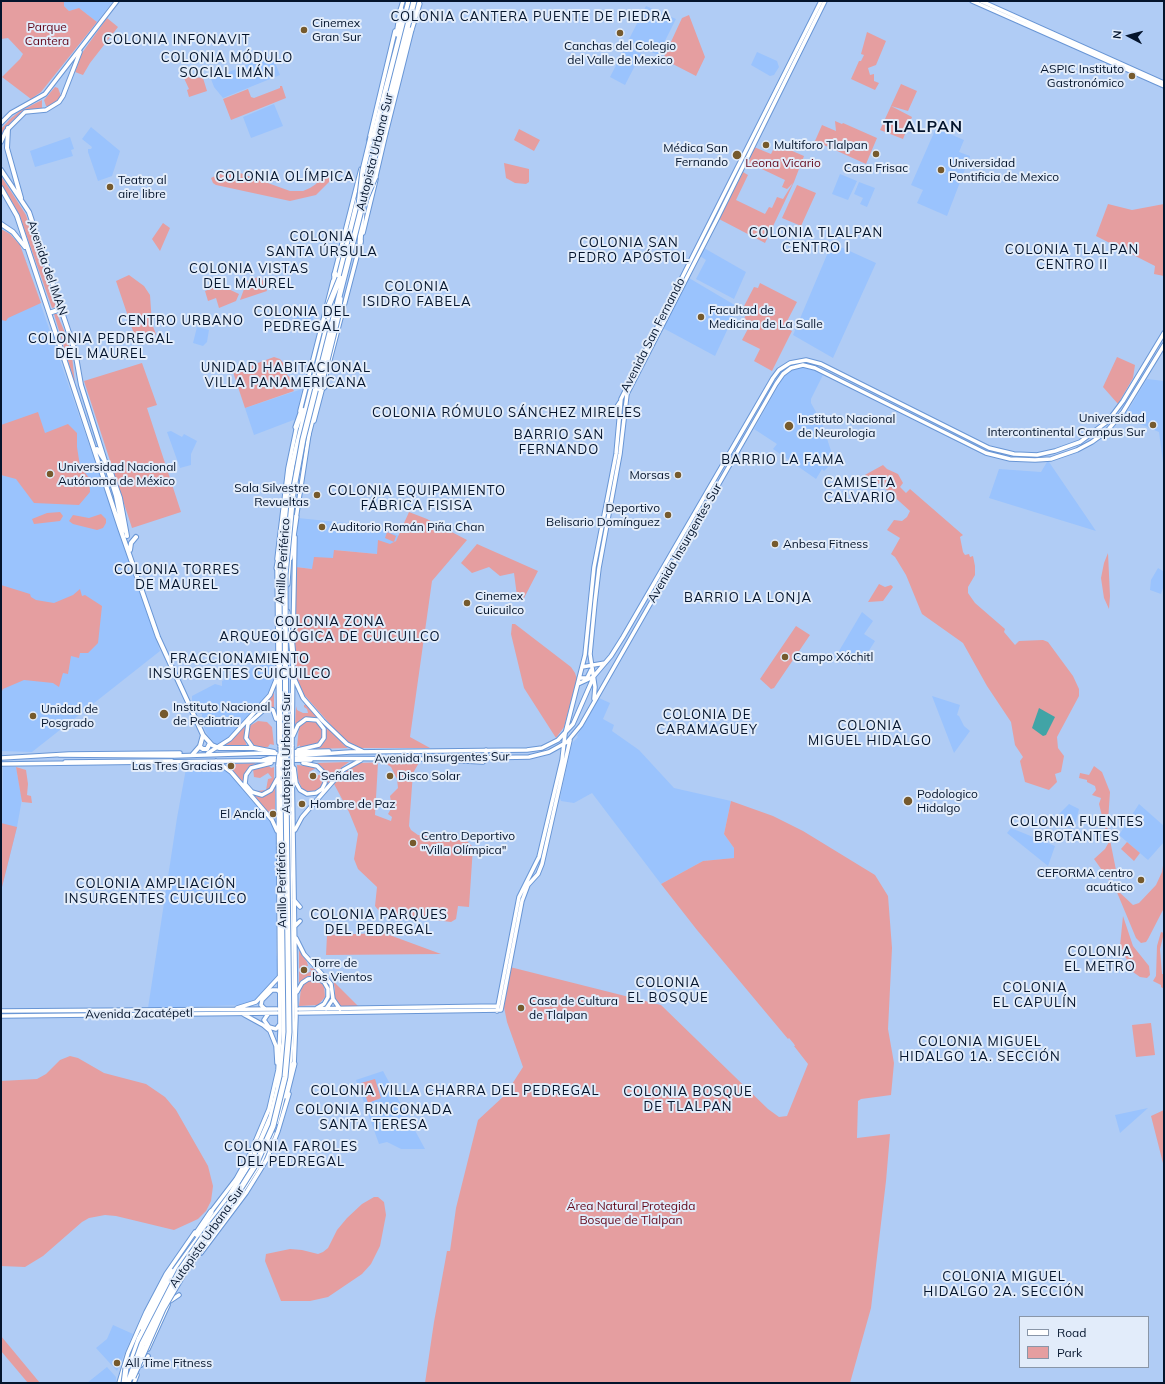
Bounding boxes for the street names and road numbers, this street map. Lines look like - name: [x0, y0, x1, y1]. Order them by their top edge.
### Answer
- street label: Autopista Urbana Sur: [353, 92, 397, 212]
- street label: Avenida del IMAN: [24, 219, 70, 317]
- street label: Avenida San Fernando: [618, 275, 688, 395]
- street label: Avenida Insurgentes Sur: [645, 481, 725, 605]
- street label: Anillo Periférico: [273, 518, 293, 604]
- street label: Autopista Urbana Sur: [279, 693, 293, 813]
- street label: Avenida Insurgentes Sur: [374, 750, 510, 766]
- street label: Anillo Periférico: [274, 842, 290, 928]
- street label: Avenida Zacatépetl: [85, 1006, 193, 1022]
- street label: Autopista Urbana Sur: [166, 1183, 248, 1291]

